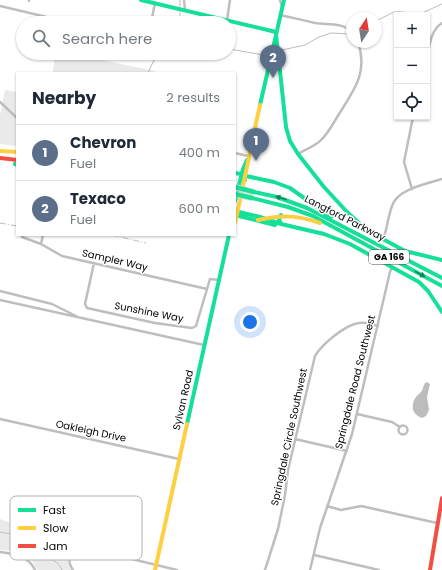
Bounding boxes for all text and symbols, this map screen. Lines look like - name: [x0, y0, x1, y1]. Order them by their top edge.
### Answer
- north arrow: [346, 12, 382, 48]
- map controls: [394, 12, 430, 120]
- button: +: [394, 12, 430, 48]
- search box: [16, 16, 236, 60]
- icon: search: [30, 27, 52, 49]
- text: Search here: [62, 28, 152, 49]
- pin: 2: [260, 45, 286, 78]
- button: −: [394, 48, 430, 84]
- button: locate: [394, 84, 430, 120]
- text: Nearby: [32, 86, 96, 110]
- text: 2 results: [166, 88, 220, 107]
- pin: 1: [243, 128, 269, 161]
- text: Chevron: [70, 132, 136, 153]
- text: 1: [43, 143, 47, 162]
- text: 400 m: [179, 143, 220, 162]
- text: Fuel: [70, 154, 96, 173]
- text: Texaco: [70, 188, 126, 209]
- street label: Langford Parkway: [302, 191, 388, 245]
- one-way arrow: [275, 195, 287, 201]
- text: 2: [41, 199, 49, 218]
- text: 600 m: [179, 199, 220, 218]
- text: Fuel: [70, 210, 96, 229]
- street label: Sampler Way: [81, 245, 150, 275]
- road number: GA 166: [369, 250, 409, 264]
- one-way arrow: [414, 271, 426, 278]
- street label: Sunshine Way: [113, 298, 185, 326]
- your location: [240, 312, 260, 332]
- street label: Springdale Road Southwest: [331, 313, 379, 451]
- street label: Springdale Circle Southwest: [267, 367, 311, 507]
- street label: Sylvan Road: [169, 368, 197, 432]
- street label: Oakleigh Drive: [54, 416, 128, 446]
- legend: [10, 496, 142, 560]
- text: Fast: [43, 502, 66, 518]
- text: Slow: [43, 520, 68, 536]
- text: Jam: [43, 538, 68, 554]

